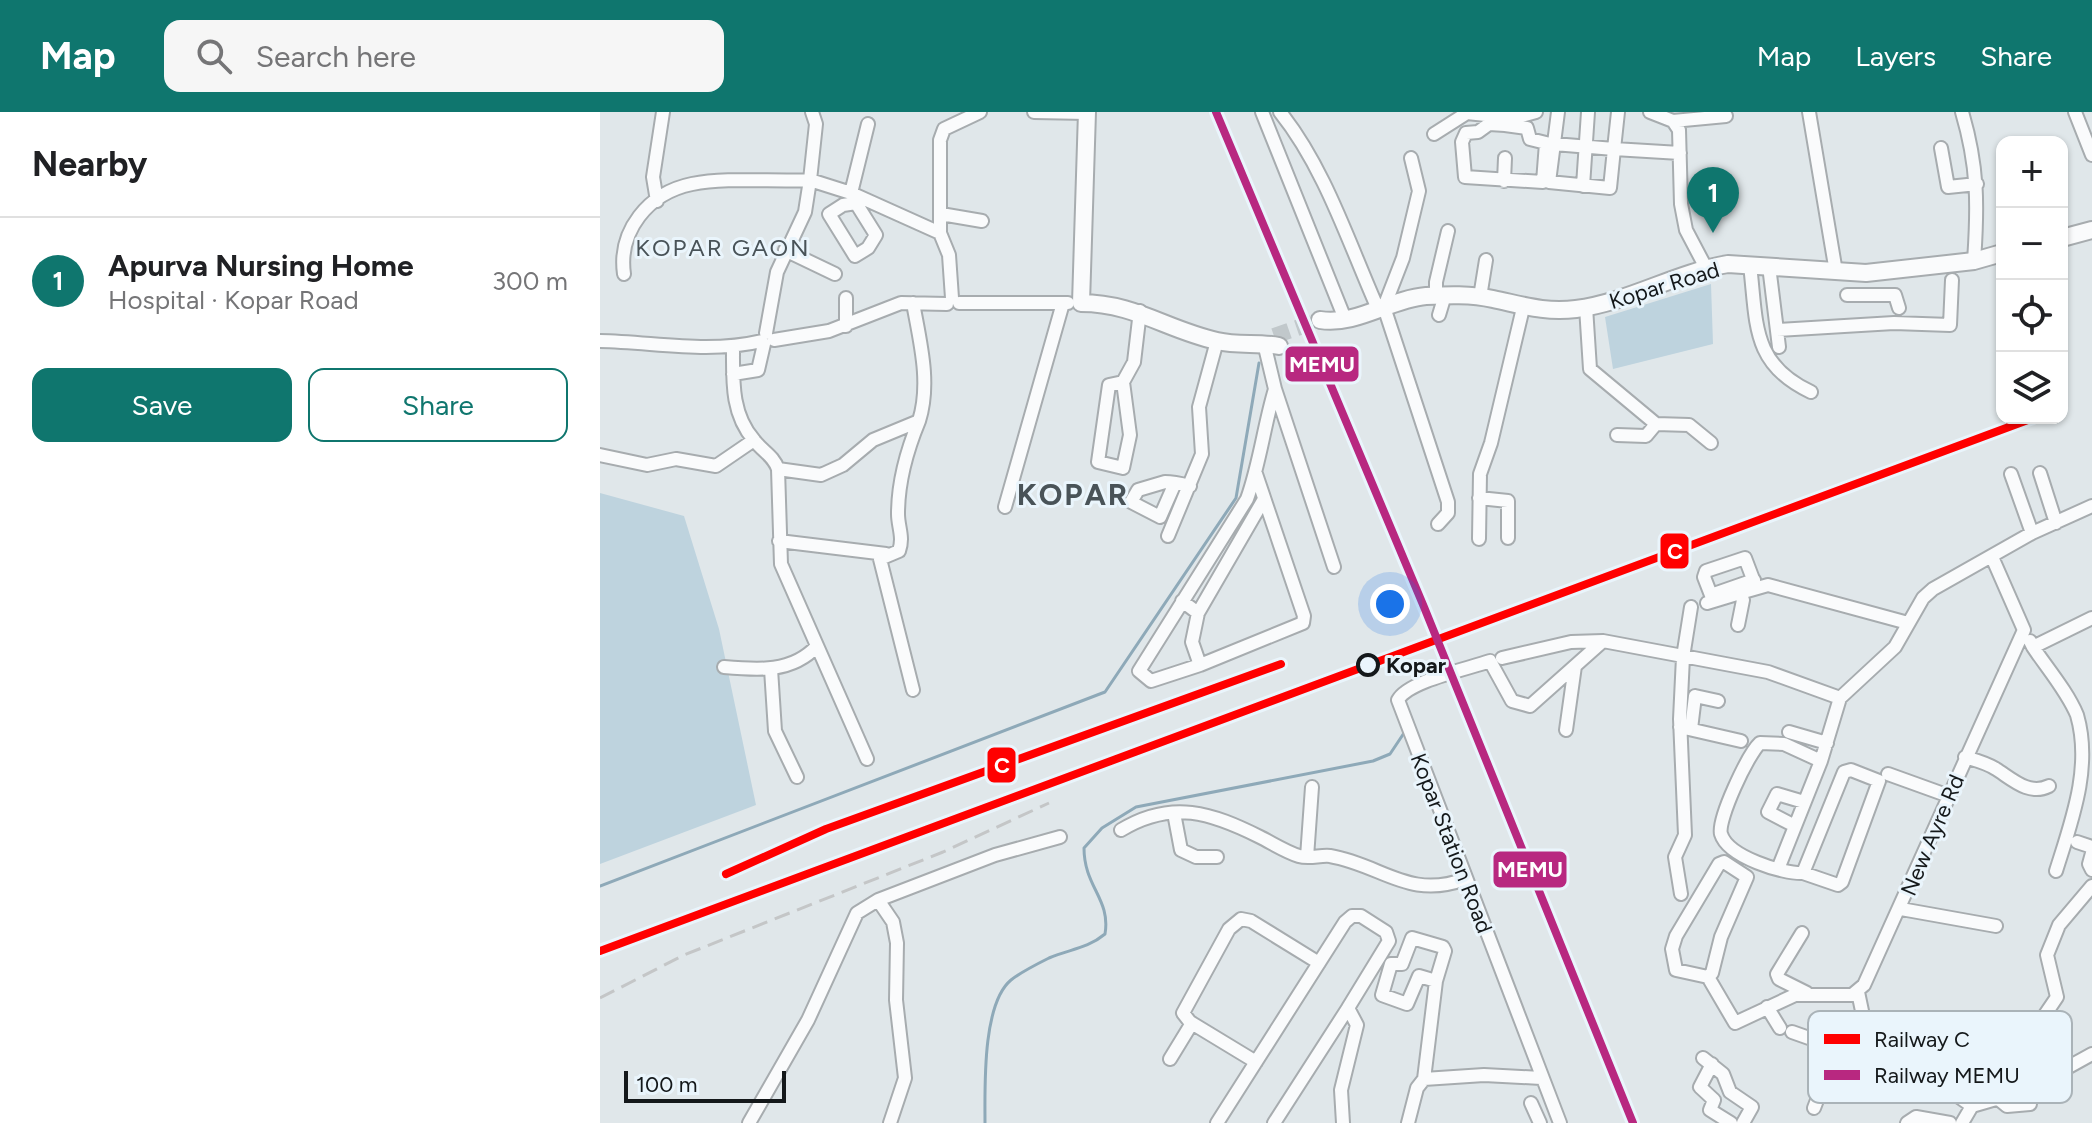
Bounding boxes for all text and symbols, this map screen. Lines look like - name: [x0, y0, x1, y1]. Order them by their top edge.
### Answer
- search box: [164, 20, 724, 92]
- text: Map: [40, 33, 116, 79]
- icon: search: [192, 34, 236, 78]
- text: Search here: [256, 38, 416, 75]
- text: Map: [1757, 39, 1811, 73]
- text: Layers: [1855, 39, 1936, 73]
- text: Share: [1980, 39, 2052, 73]
- map controls: [1996, 136, 2068, 424]
- button: +: [1996, 136, 2068, 208]
- text: Nearby: [32, 144, 147, 185]
- pin: 1: [1687, 167, 1739, 233]
- button: −: [1996, 208, 2068, 280]
- district label: KOPAR GAON: [635, 233, 811, 262]
- text: Apurva Nursing Home: [108, 247, 414, 284]
- street label: Kopar Road: [1606, 256, 1722, 315]
- text: 1: [53, 265, 63, 297]
- text: 300 m: [492, 265, 568, 297]
- button: locate: [1996, 280, 2068, 352]
- text: Hospital · Kopar Road: [108, 284, 359, 316]
- line badge: MEMU: [1284, 345, 1360, 383]
- text: MEMU: [1289, 351, 1355, 378]
- button: layers: [1996, 352, 2068, 424]
- button: Save: [32, 368, 292, 442]
- button: Share: [308, 368, 568, 442]
- district label: KOPAR: [1017, 476, 1129, 513]
- line badge: C: [1659, 532, 1690, 570]
- text: C: [1667, 538, 1683, 565]
- your location: [1370, 584, 1410, 624]
- place label: Kopar: [1386, 652, 1447, 679]
- marker: Kopar: [1357, 654, 1379, 676]
- line badge: C: [986, 746, 1017, 784]
- street label: Kopar Station Road: [1405, 749, 1498, 937]
- text: C: [994, 752, 1010, 779]
- street label: New Ayre Rd: [1895, 770, 1970, 900]
- line badge: MEMU: [1492, 850, 1568, 889]
- text: MEMU: [1497, 856, 1563, 883]
- legend: [1808, 1011, 2072, 1103]
- text: Railway C: [1874, 1026, 1970, 1053]
- text: Railway MEMU: [1874, 1062, 2020, 1089]
- scale bar: [624, 1067, 786, 1103]
- text: 100 m: [636, 1071, 697, 1098]

